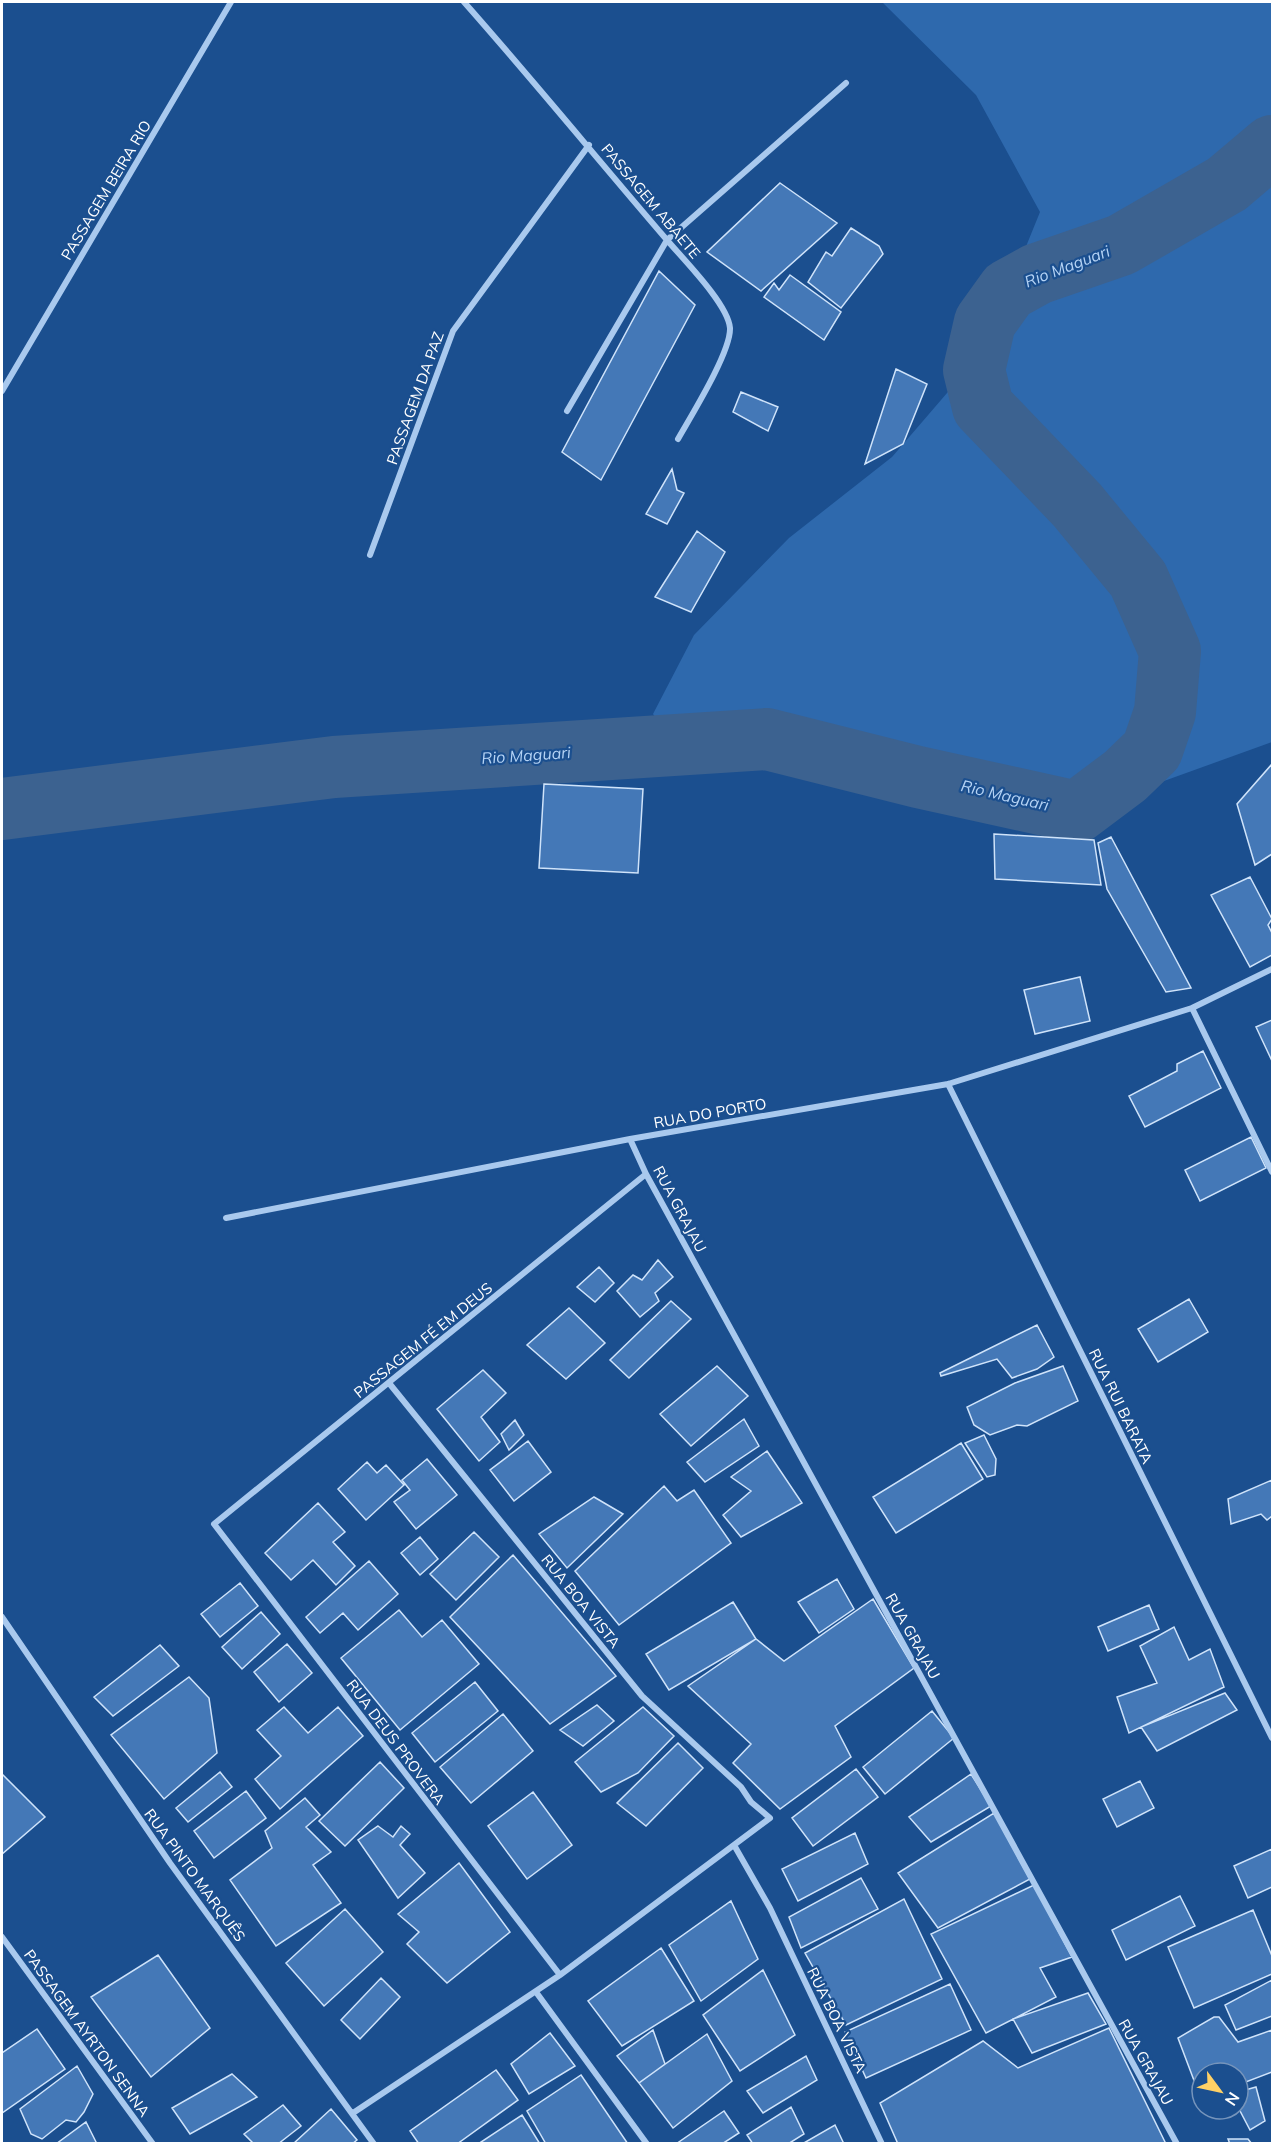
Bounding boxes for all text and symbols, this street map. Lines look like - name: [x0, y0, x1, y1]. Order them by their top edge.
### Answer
- street label: PASSAGEM BEIRA RIO: [57, 117, 155, 263]
- street label: PASSAGEM ABAETE: [597, 140, 705, 263]
- water label: Rio Maguari: [1022, 241, 1113, 291]
- street label: PASSAGEM DA PAZ: [382, 329, 448, 467]
- water label: Rio Maguari: [481, 742, 572, 768]
- water label: Rio Maguari: [959, 775, 1051, 815]
- street label: RUA DO PORTO: [652, 1094, 768, 1132]
- street label: RUA GRAJAU: [649, 1162, 711, 1256]
- street label: PASSAGEM FÉ EM DEUS: [350, 1278, 496, 1402]
- street label: RUA RUI BARATA: [1085, 1345, 1157, 1467]
- street label: RUA BOA VISTA: [537, 1550, 625, 1652]
- street label: RUA GRAJAU: [882, 1590, 944, 1682]
- street label: RUA DEUS PROVERA: [343, 1675, 449, 1809]
- street label: RUA PINTO MARQUÊS: [140, 1805, 250, 1945]
- street label: PASSAGEM AYRTON SENNA: [20, 1946, 154, 2120]
- street label: RUA BOA VISTA: [803, 1964, 871, 2076]
- street label: RUA GRAJAU: [1115, 2016, 1177, 2108]
- north arrow: [1190, 2061, 1250, 2121]
- text: N: [1221, 2089, 1244, 2110]

